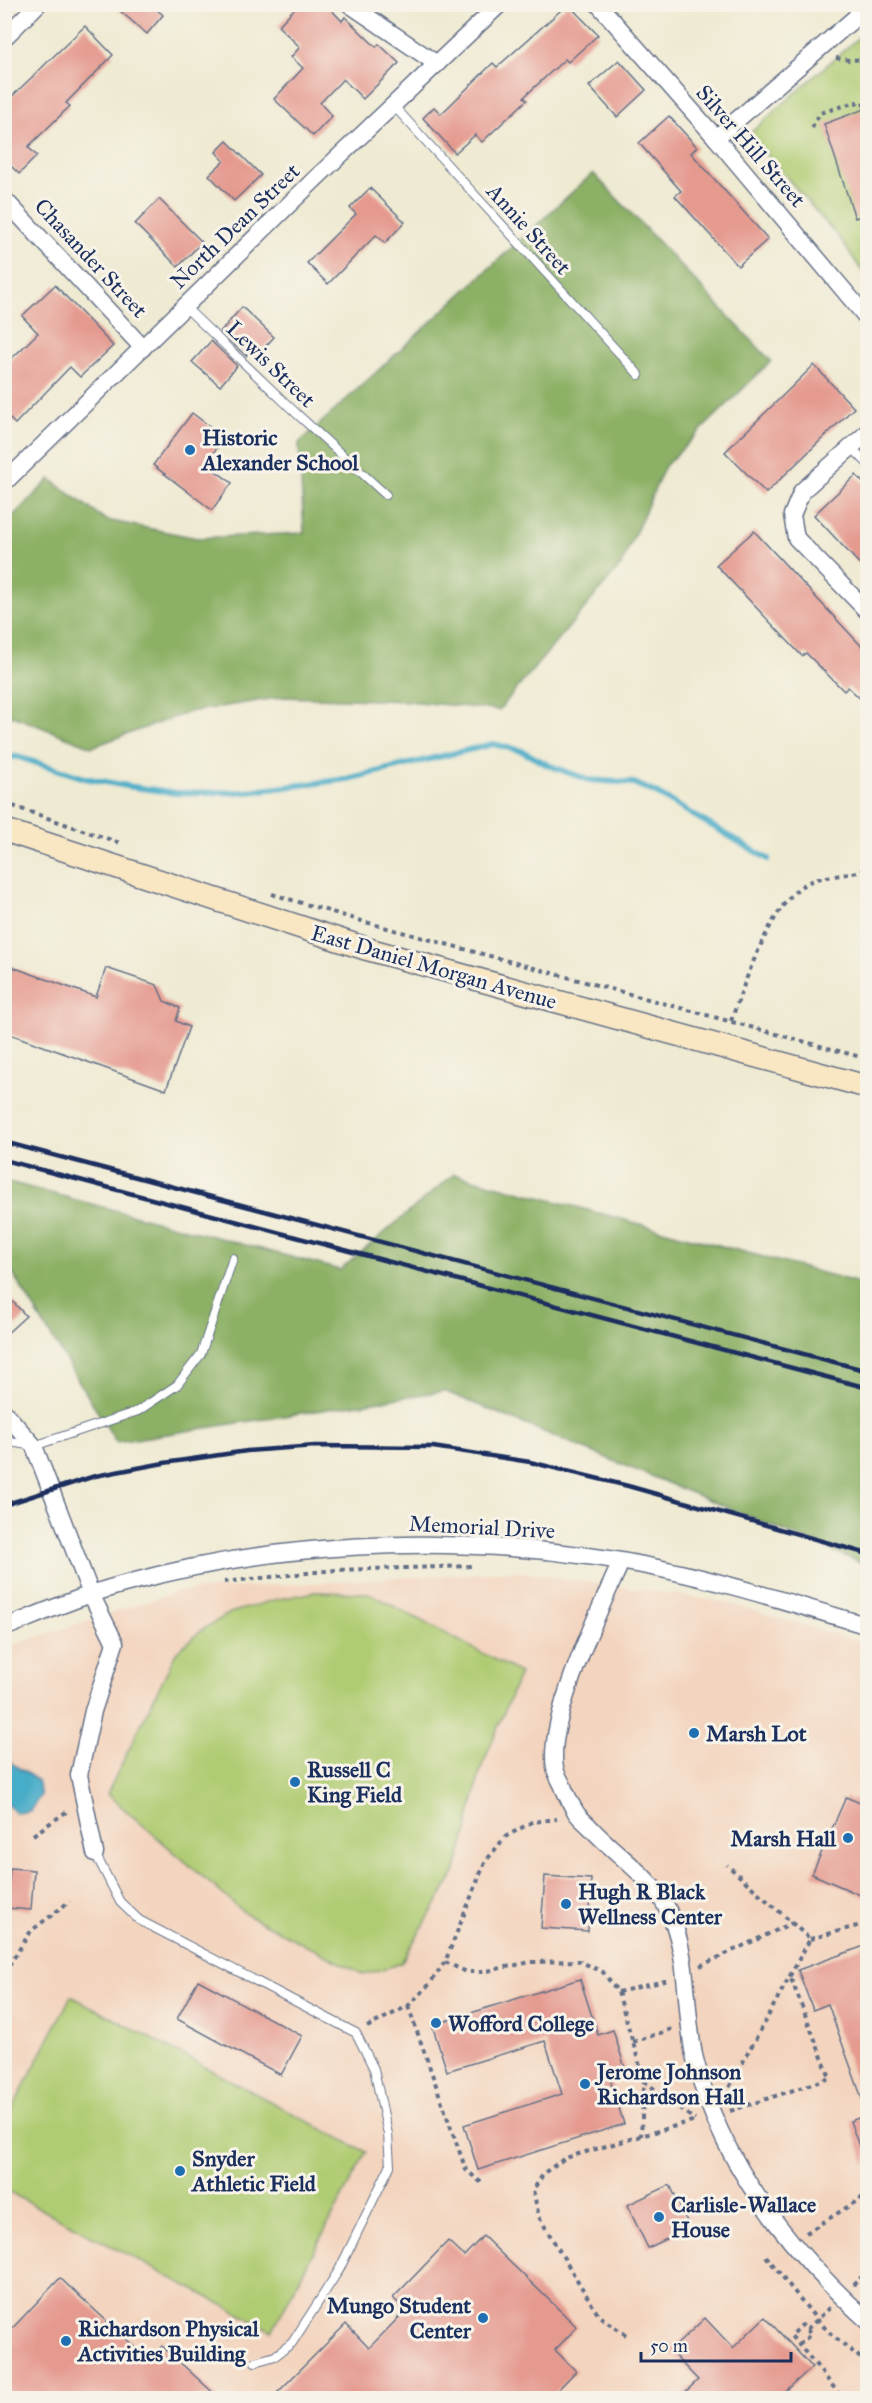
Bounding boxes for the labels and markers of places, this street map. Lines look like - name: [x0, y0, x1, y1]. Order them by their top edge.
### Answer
- place label: Historic Alexander School: [200, 424, 359, 476]
- marker: Historic Alexander School: [183, 443, 197, 457]
- place label: Marsh Lot: [706, 1720, 807, 1747]
- marker: Marsh Lot: [687, 1726, 701, 1740]
- place label: Russell C King Field: [307, 1756, 403, 1808]
- marker: Russell C King Field: [288, 1775, 302, 1789]
- place label: Marsh Hall: [731, 1825, 837, 1852]
- marker: Marsh Hall: [841, 1831, 855, 1845]
- place label: Hugh R Black Wellness Center: [578, 1878, 723, 1930]
- marker: Hugh R Black Wellness Center: [559, 1897, 573, 1911]
- place label: Wofford College: [448, 2010, 594, 2037]
- marker: Wofford College: [429, 2016, 443, 2030]
- place label: Jerome Johnson Richardson Hall: [594, 2058, 746, 2110]
- marker: Jerome Johnson Richardson Hall: [578, 2077, 592, 2091]
- place label: Snyder Athletic Field: [190, 2145, 317, 2197]
- marker: Snyder Athletic Field: [173, 2164, 187, 2178]
- place label: Carlisle-Wallace House: [671, 2191, 816, 2243]
- marker: Carlisle-Wallace House: [652, 2210, 666, 2224]
- place label: Mungo Student Center: [327, 2292, 472, 2344]
- marker: Mungo Student Center: [476, 2311, 490, 2325]
- place label: Richardson Physical Activities Building: [76, 2315, 260, 2367]
- marker: Richardson Physical Activities Building: [59, 2334, 73, 2348]

